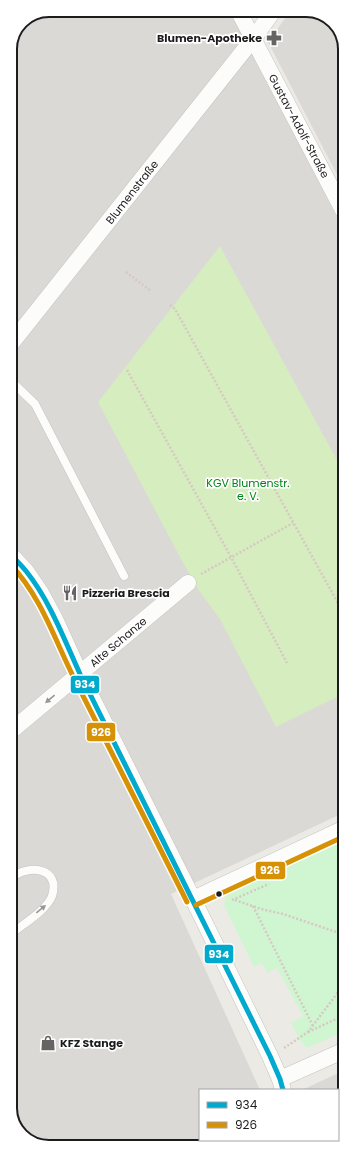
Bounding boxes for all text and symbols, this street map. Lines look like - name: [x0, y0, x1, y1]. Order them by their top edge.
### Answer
- pharmacy icon: Blumen-Apotheke: [265, 29, 283, 47]
- place label: Blumen-Apotheke: [157, 30, 262, 46]
- street label: Gustav-Adolf-Straße: [265, 71, 333, 181]
- street label: Blumenstraße: [102, 156, 162, 227]
- park label: KGV Blumenstr. e. V.: [206, 475, 290, 504]
- restaurant icon: Pizzeria Brescia: [61, 584, 79, 602]
- place label: Pizzeria Brescia: [82, 585, 170, 601]
- street label: Alte Schanze: [86, 613, 150, 671]
- line badge: 934: [70, 675, 100, 694]
- text: 934: [75, 676, 96, 692]
- one-way arrow: [45, 694, 55, 703]
- line badge: 926: [86, 722, 116, 742]
- text: 926: [91, 724, 111, 740]
- line badge: 926: [255, 861, 286, 880]
- text: 926: [260, 862, 280, 878]
- unlabelled marker: [214, 889, 224, 899]
- one-way arrow: [36, 905, 47, 914]
- line badge: 934: [204, 944, 234, 964]
- text: 934: [209, 946, 230, 962]
- shop icon: KFZ Stange: [39, 1034, 57, 1052]
- place label: KFZ Stange: [60, 1035, 123, 1051]
- legend: [199, 1089, 339, 1141]
- text: 934: [235, 1096, 258, 1113]
- text: 926: [235, 1116, 257, 1133]

